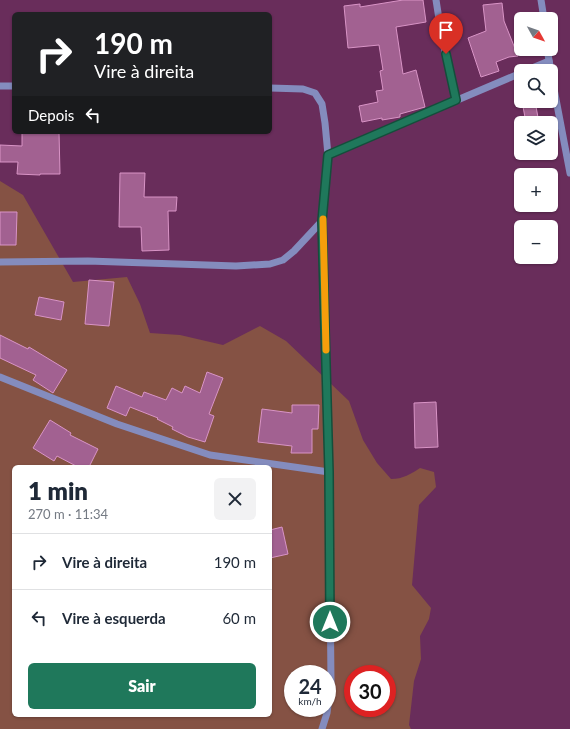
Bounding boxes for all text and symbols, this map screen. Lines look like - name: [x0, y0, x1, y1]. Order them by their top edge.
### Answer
- north arrow: [514, 12, 558, 56]
- map controls: [514, 12, 558, 264]
- pin: [429, 13, 463, 54]
- icon: arrive: [435, 19, 457, 41]
- text: 190 m: [94, 26, 173, 60]
- icon: right: [28, 28, 80, 80]
- text: Vire à direita: [94, 60, 194, 82]
- button: search: [514, 64, 558, 108]
- icon: left: [82, 104, 104, 126]
- text: Depois: [28, 106, 74, 124]
- button: layers: [514, 116, 558, 160]
- button: +: [514, 168, 558, 212]
- button: −: [514, 220, 558, 264]
- text: 1 min: [28, 476, 88, 505]
- button: close: [214, 478, 256, 520]
- text: 270 m · 11:34: [28, 506, 108, 522]
- icon: right: [28, 551, 50, 573]
- text: Vire à direita: [62, 553, 147, 571]
- text: 190 m: [214, 553, 256, 571]
- position arrow: [309, 601, 351, 643]
- icon: left: [28, 607, 50, 629]
- text: Vire à esquerda: [62, 609, 166, 627]
- text: 60 m: [222, 609, 256, 627]
- button: Sair: [28, 663, 256, 709]
- speed limit sign: 30: [344, 665, 396, 717]
- text: 24: [298, 674, 322, 698]
- text: km/h: [298, 695, 322, 707]

